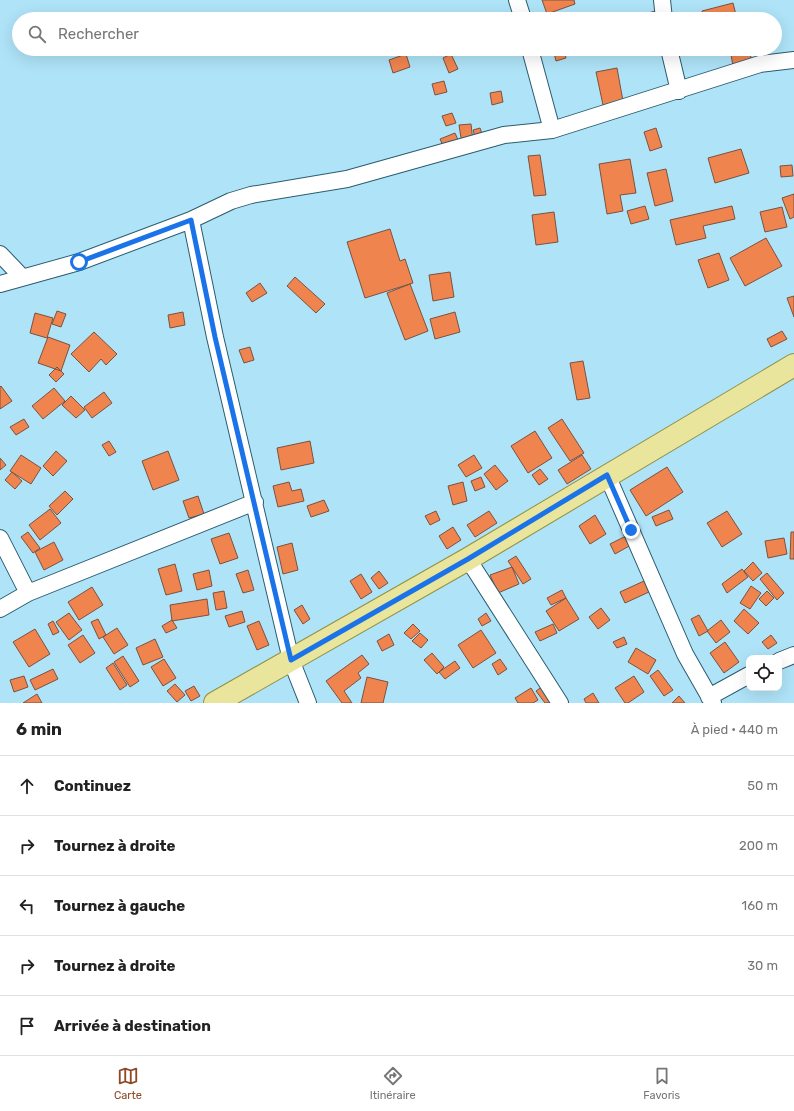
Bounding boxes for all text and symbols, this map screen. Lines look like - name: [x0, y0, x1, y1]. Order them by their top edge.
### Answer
- search box: [12, 12, 782, 56]
- icon: search: [26, 23, 48, 45]
- text: Rechercher: [58, 25, 139, 43]
- route start: [70, 253, 88, 271]
- route end: [622, 521, 640, 539]
- map controls: [746, 655, 782, 691]
- button: locate: [746, 655, 782, 691]
- text: 6 min: [16, 719, 62, 739]
- text: À pied · 440 m: [691, 722, 778, 737]
- icon: ahead: [16, 775, 38, 797]
- text: Continuez: [54, 777, 131, 795]
- text: 50 m: [747, 778, 778, 793]
- icon: right: [16, 835, 38, 857]
- text: Tournez à droite: [54, 837, 175, 855]
- text: 200 m: [739, 838, 778, 853]
- icon: left: [16, 895, 38, 917]
- text: Tournez à gauche: [54, 897, 185, 915]
- text: 160 m: [742, 898, 778, 913]
- icon: right: [16, 955, 38, 977]
- text: Tournez à droite: [54, 957, 175, 975]
- text: 30 m: [747, 958, 778, 973]
- icon: arrive: [16, 1015, 38, 1037]
- text: Arrivée à destination: [54, 1017, 211, 1035]
- tab: Carte: [114, 1065, 142, 1102]
- tab: Itinéraire: [370, 1065, 416, 1102]
- tab: Favoris: [643, 1065, 680, 1102]

